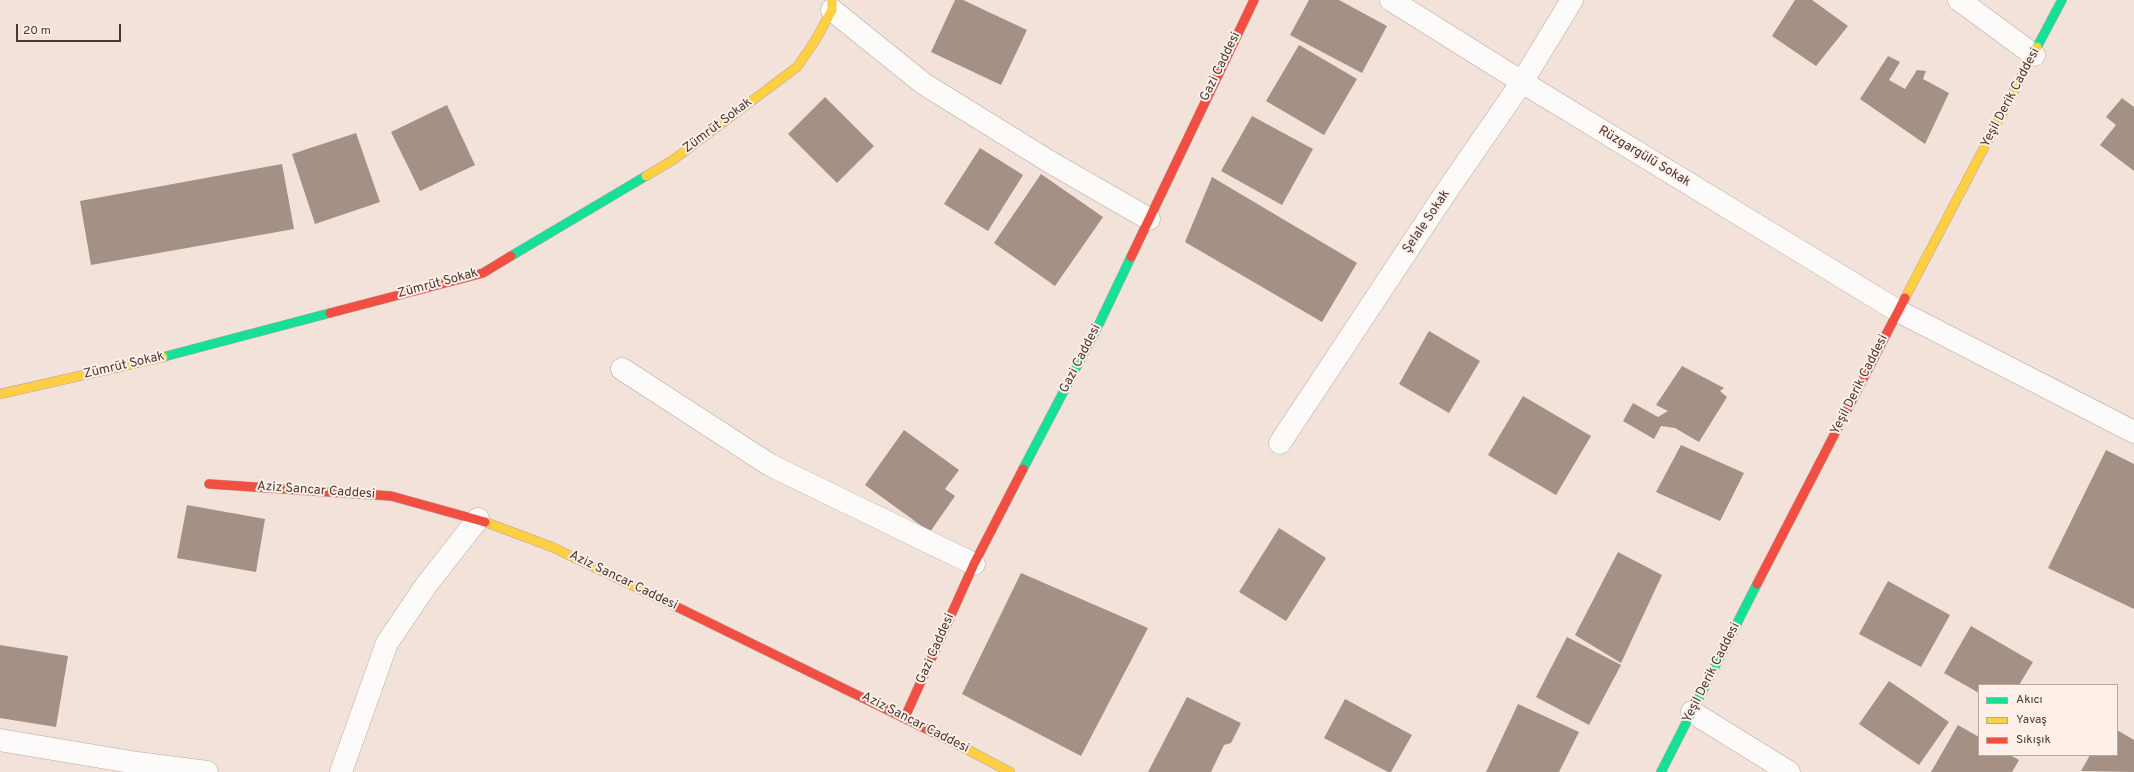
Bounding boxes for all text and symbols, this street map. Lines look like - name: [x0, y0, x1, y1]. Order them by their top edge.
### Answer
- scale bar: [18, 16, 123, 42]
- text: 20 m: [23, 23, 51, 39]
- street label: Gazi Caddesi: [1198, 30, 1244, 104]
- street label: Yeşil Derik Caddesi: [1978, 46, 2044, 150]
- street label: Zümrüt Sokak: [680, 95, 756, 157]
- street label: Rüzgargülü Sokak: [1595, 123, 1693, 191]
- street label: Şelale Sokak: [1400, 187, 1454, 257]
- street label: Zümrüt Sokak: [396, 266, 480, 302]
- street label: Gazi Caddesi: [1057, 322, 1105, 396]
- street label: Yeşil Derik Caddesi: [1828, 332, 1892, 438]
- street label: Zümrüt Sokak: [82, 349, 166, 383]
- street label: Aziz Sancar Caddesi: [256, 479, 376, 503]
- street label: Aziz Sancar Caddesi: [566, 548, 680, 614]
- street label: Gazi Caddesi: [914, 612, 958, 686]
- street label: Yeşil Derik Caddesi: [1680, 620, 1744, 726]
- legend: [1978, 684, 2118, 756]
- street label: Aziz Sancar Caddesi: [859, 689, 971, 757]
- text: Akıcı: [2016, 692, 2043, 708]
- text: Yavaş: [2016, 712, 2047, 728]
- text: Sıkışık: [2016, 732, 2051, 748]

